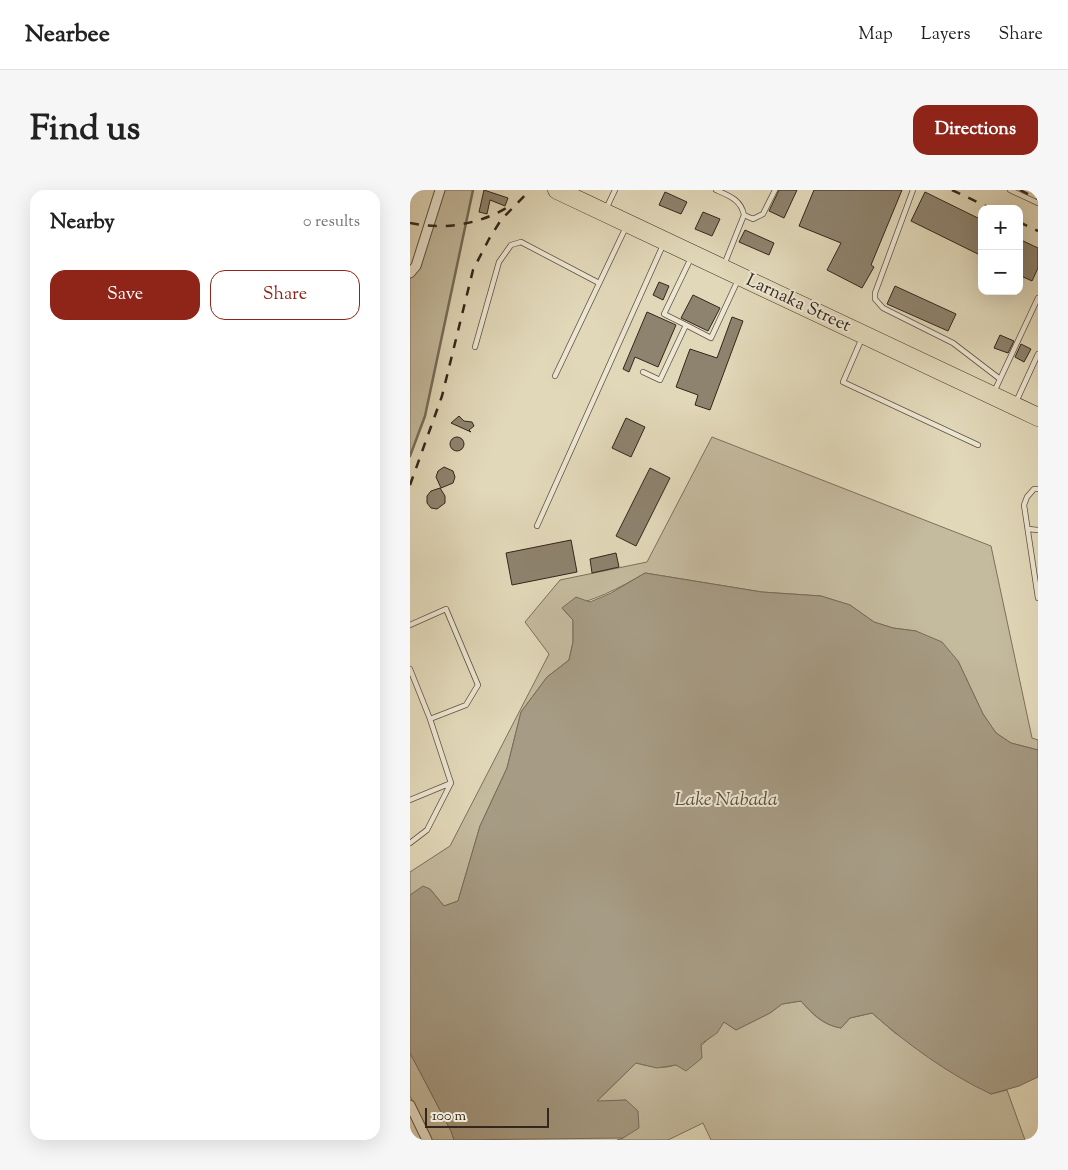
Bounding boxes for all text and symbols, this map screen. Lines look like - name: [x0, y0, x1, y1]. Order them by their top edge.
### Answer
- text: Nearbee: [25, 18, 110, 52]
- text: Map: [858, 22, 893, 48]
- text: Layers: [921, 22, 971, 48]
- text: Share: [999, 22, 1043, 48]
- text: Find us: [30, 105, 140, 156]
- button: Directions: [913, 105, 1038, 155]
- map controls: [978, 205, 1023, 295]
- button: +: [978, 205, 1023, 250]
- text: Nearby: [50, 208, 115, 238]
- text: 0 results: [303, 211, 360, 234]
- button: −: [978, 250, 1023, 295]
- street label: Larnaka Street: [741, 268, 855, 340]
- button: Save: [50, 270, 200, 320]
- button: Share: [210, 270, 360, 320]
- water label: Lake Nabada: [674, 787, 778, 814]
- scale bar: [425, 1105, 549, 1128]
- text: 100 m: [432, 1107, 466, 1127]

